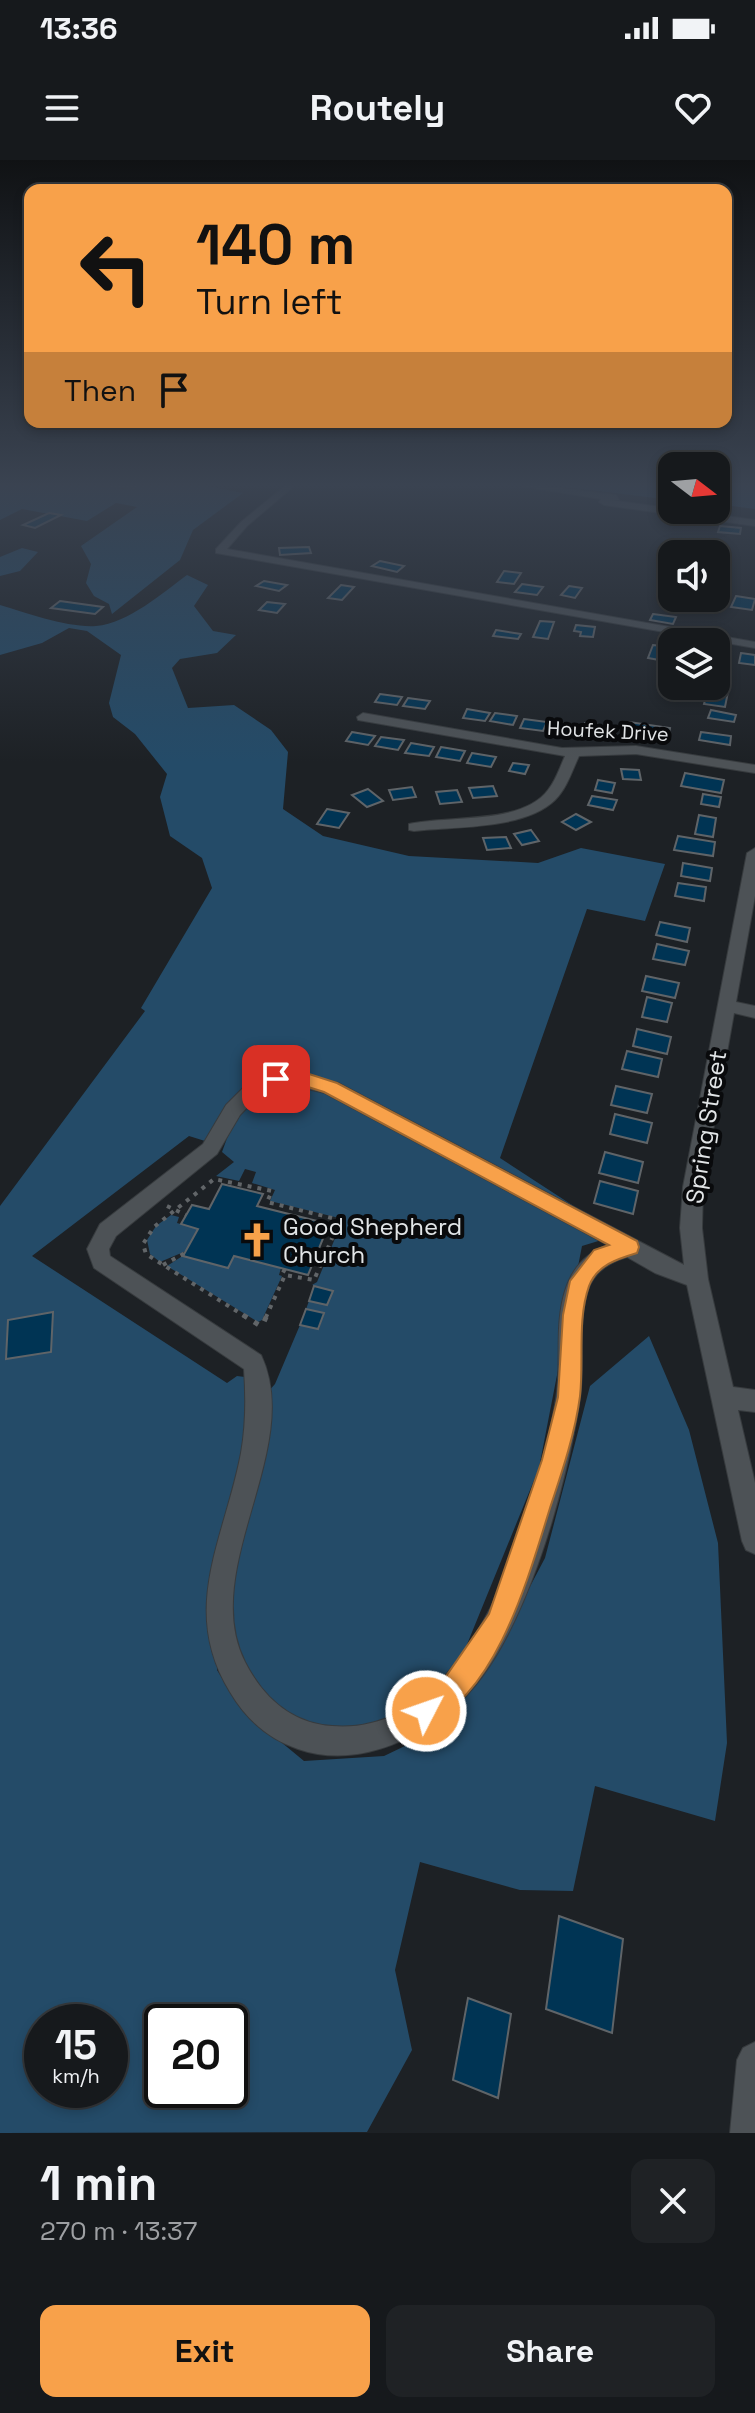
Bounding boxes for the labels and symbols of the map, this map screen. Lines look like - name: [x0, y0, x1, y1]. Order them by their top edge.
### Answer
- north arrow: [658, 452, 730, 524]
- street label: Houfek Drive: [547, 715, 669, 747]
- pin: [242, 1045, 310, 1113]
- street label: Spring Street: [679, 1048, 733, 1206]
- place label: Good Shepherd Church: [283, 1211, 462, 1270]
- church icon: Good Shepherd Church: [238, 1221, 276, 1259]
- position arrow: [384, 1669, 468, 1753]
- speed limit sign: 20: [144, 2004, 248, 2108]

